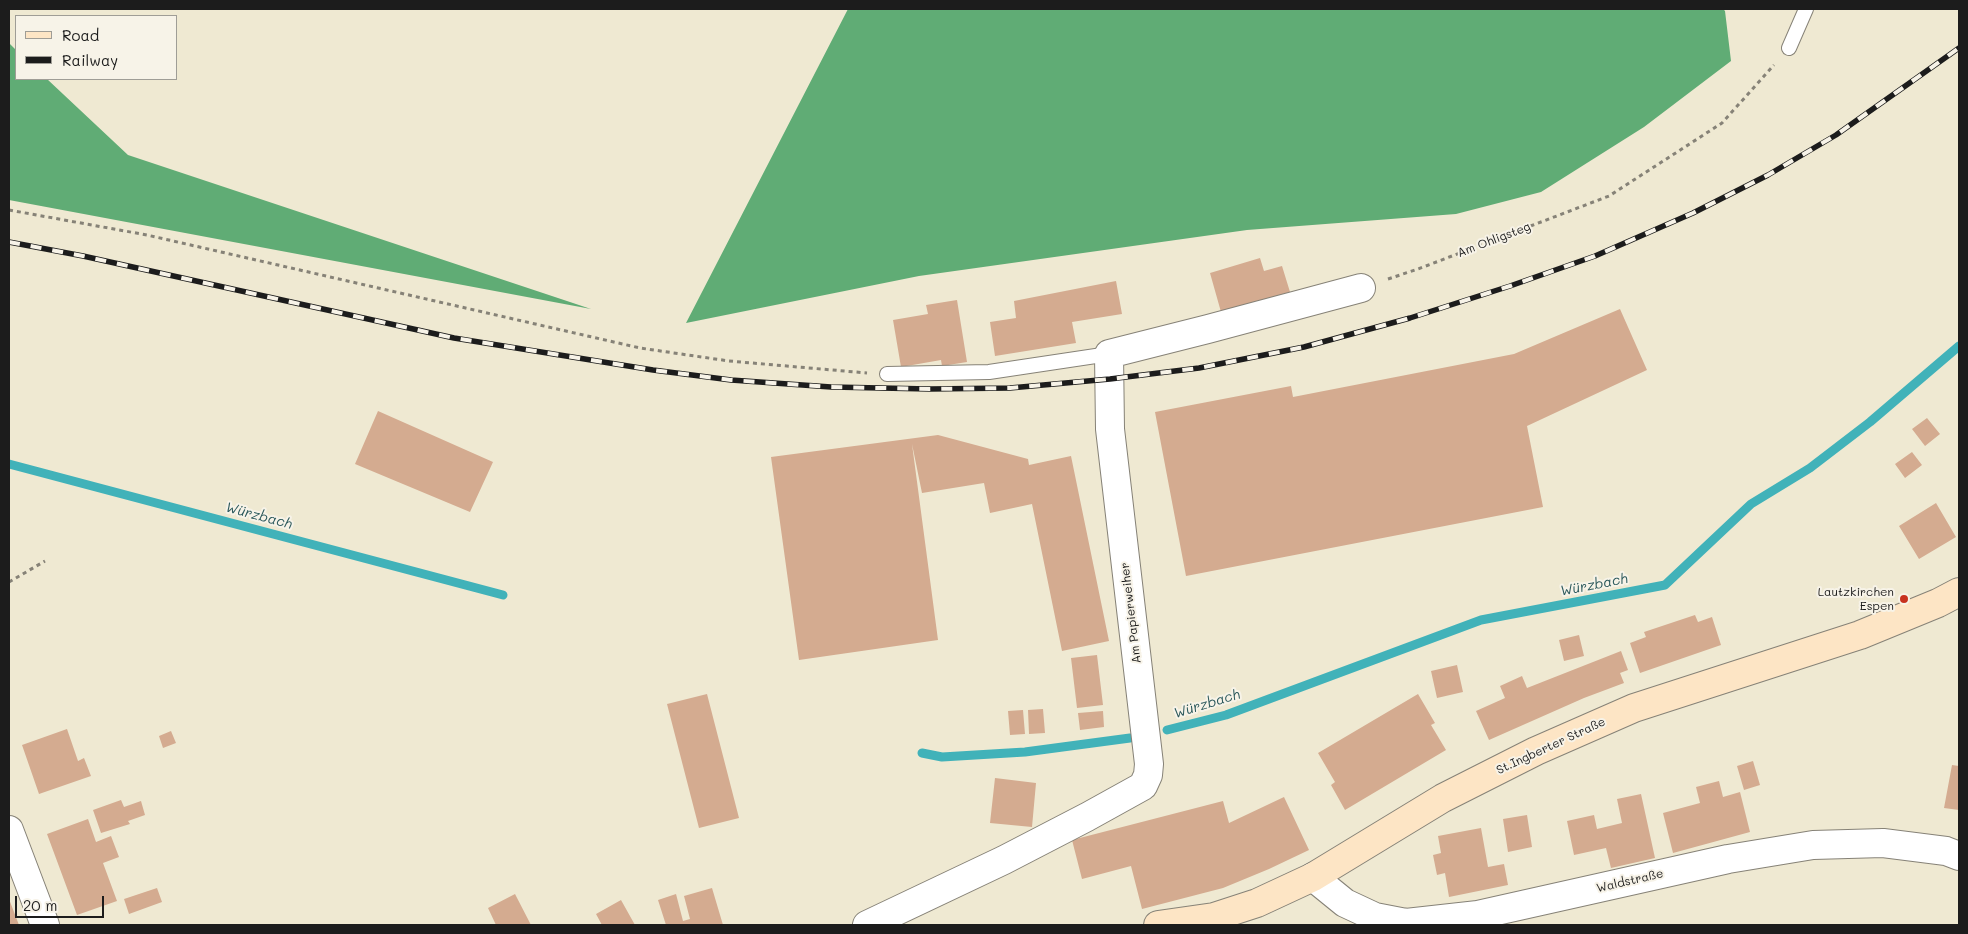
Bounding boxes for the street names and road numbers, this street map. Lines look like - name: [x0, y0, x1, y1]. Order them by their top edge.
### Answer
- street label: Am Ohligsteg: [1455, 219, 1533, 261]
- street label: Am Papierweiher: [1118, 562, 1144, 664]
- street label: St.Ingberter Straße: [1494, 714, 1608, 778]
- street label: Waldstraße: [1595, 866, 1665, 896]

